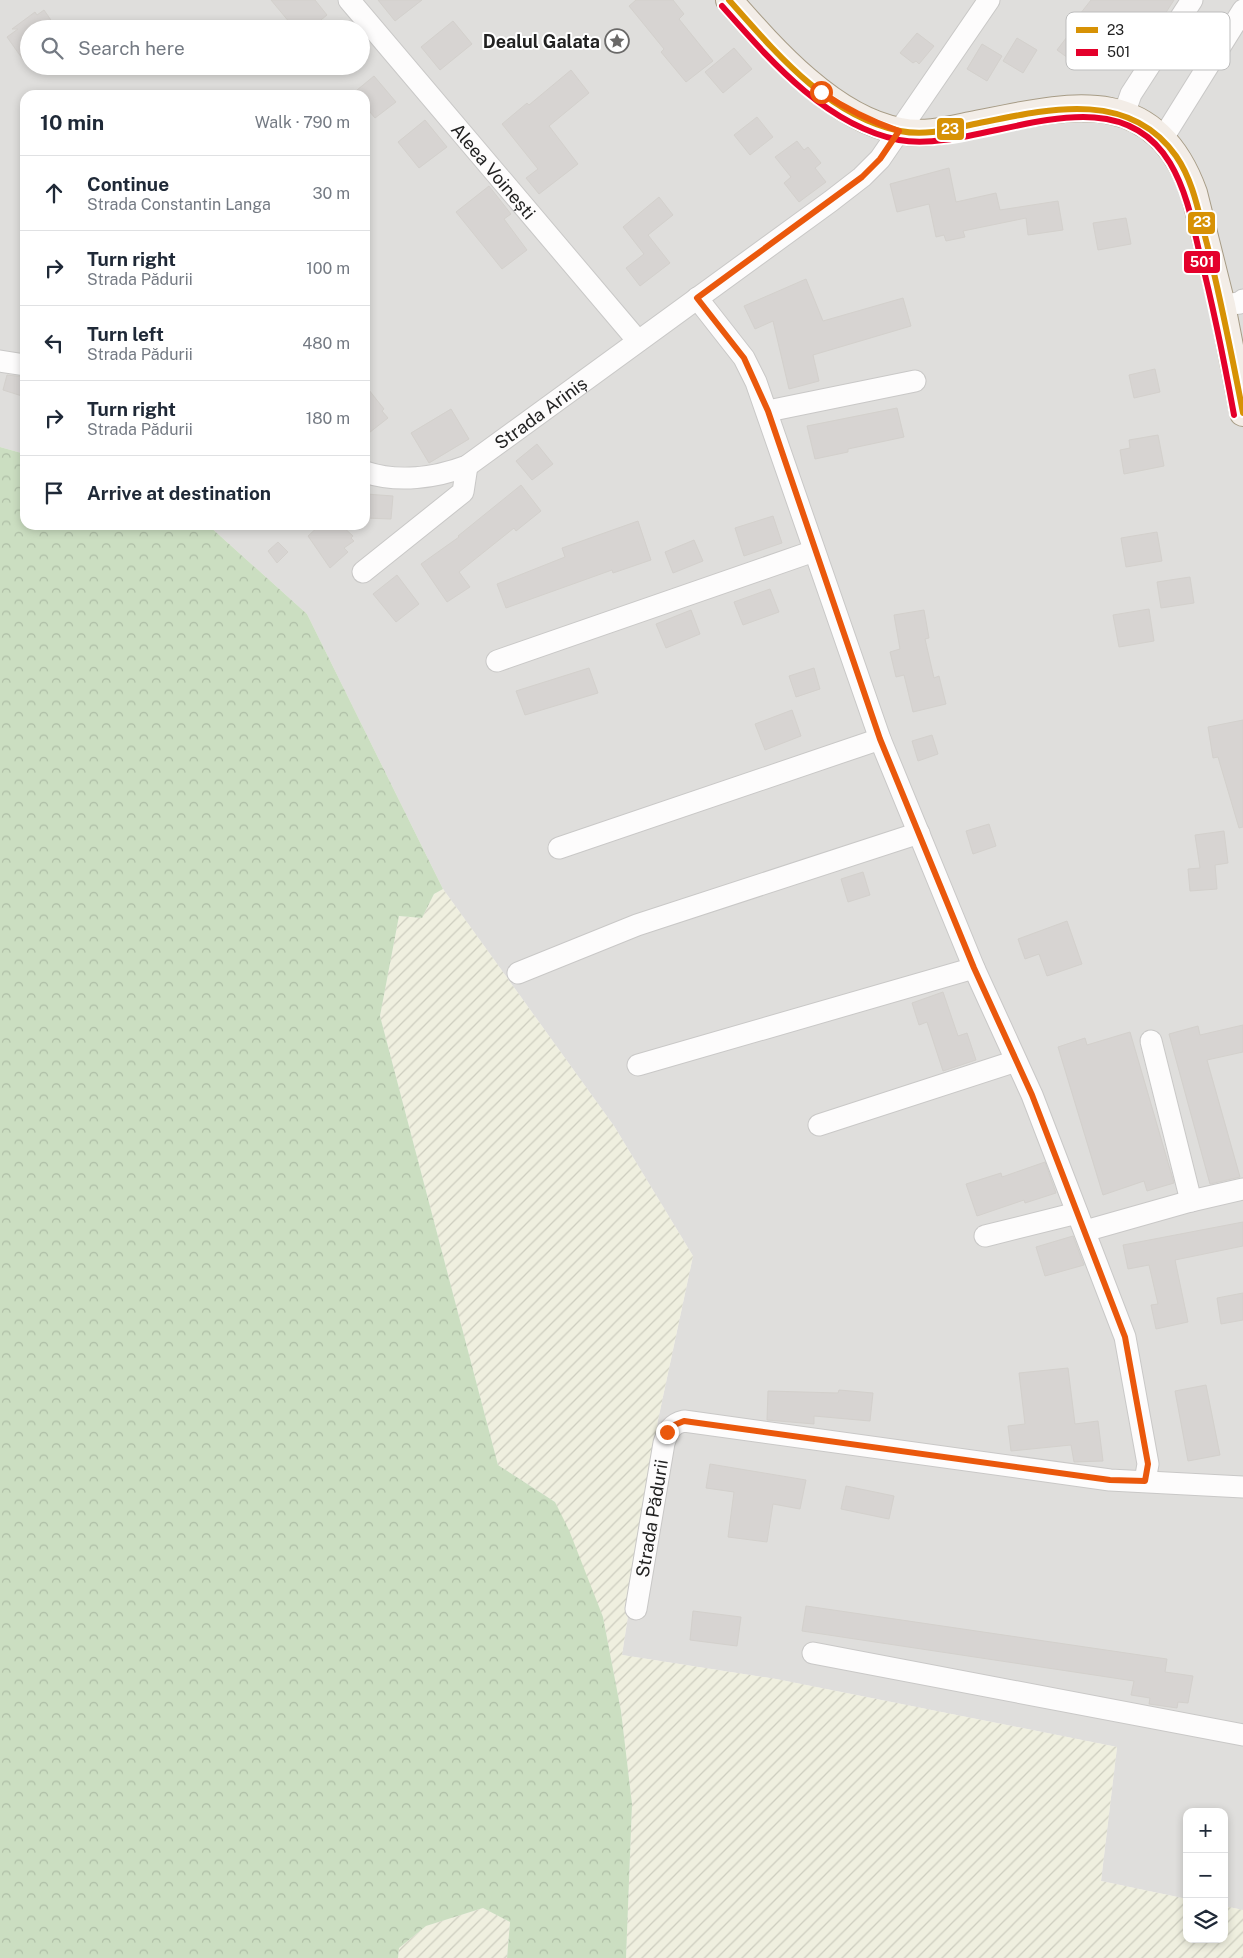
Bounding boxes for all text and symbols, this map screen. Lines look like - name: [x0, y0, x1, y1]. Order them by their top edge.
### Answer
- legend: [1066, 12, 1230, 70]
- search box: [20, 20, 370, 75]
- text: 23: [1107, 22, 1124, 38]
- place icon: Dealul Galata: [604, 28, 630, 54]
- place label: Dealul Galata: [483, 31, 600, 52]
- icon: search: [38, 34, 66, 62]
- text: Search here: [78, 37, 185, 59]
- text: 501: [1107, 44, 1130, 60]
- route start: [810, 81, 833, 104]
- text: 10 min: [40, 110, 104, 135]
- text: Walk · 790 m: [255, 113, 350, 132]
- line badge: 23: [936, 117, 965, 141]
- street label: Aleea Voinești: [447, 119, 540, 223]
- text: 23: [941, 121, 959, 137]
- text: Continue: [87, 173, 169, 195]
- icon: ahead: [40, 179, 68, 207]
- text: 30 m: [313, 184, 350, 203]
- text: Strada Constantin Langa: [87, 195, 271, 214]
- line badge: 23: [1187, 211, 1216, 235]
- text: 23: [1193, 214, 1211, 230]
- text: Turn right: [87, 248, 176, 270]
- line badge: 501: [1183, 250, 1221, 274]
- icon: right: [40, 254, 68, 282]
- text: 501: [1190, 254, 1214, 270]
- text: 100 m: [306, 259, 350, 278]
- text: Strada Pădurii: [87, 270, 193, 289]
- text: Turn left: [87, 323, 164, 345]
- icon: left: [40, 329, 68, 357]
- text: 480 m: [302, 334, 350, 353]
- text: Strada Pădurii: [87, 345, 193, 364]
- street label: Strada Ariniș: [490, 372, 591, 453]
- text: Turn right: [87, 398, 176, 420]
- icon: right: [40, 404, 68, 432]
- text: 180 m: [306, 409, 350, 428]
- text: Strada Pădurii: [87, 420, 193, 439]
- icon: arrive: [40, 479, 68, 507]
- text: Arrive at destination: [87, 482, 271, 504]
- route end: [656, 1421, 679, 1444]
- street label: Strada Pădurii: [631, 1458, 672, 1579]
- map controls: [1183, 1808, 1228, 1943]
- button: +: [1183, 1808, 1228, 1853]
- button: −: [1183, 1853, 1228, 1898]
- button: layers: [1183, 1898, 1228, 1943]

